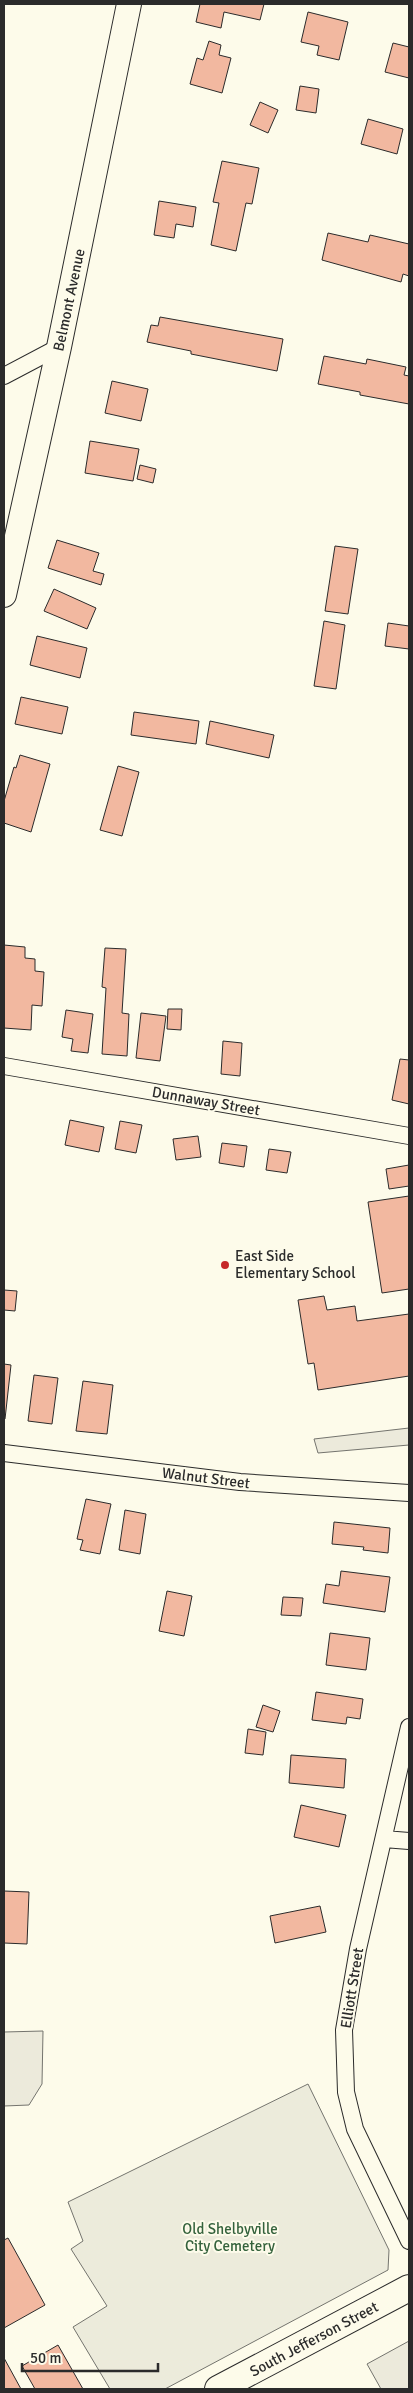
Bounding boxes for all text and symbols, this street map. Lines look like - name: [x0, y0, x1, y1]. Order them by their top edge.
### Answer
- street label: Belmont Avenue: [49, 247, 89, 353]
- street label: Dunnaway Street: [151, 1083, 261, 1119]
- place label: East Side Elementary School: [235, 1247, 356, 1282]
- marker: East Side Elementary School: [219, 1259, 231, 1271]
- street label: Walnut Street: [161, 1464, 251, 1492]
- street label: Elliott Street: [337, 1946, 367, 2030]
- park label: Old Shelbyville City Cemetery: [182, 2220, 278, 2255]
- street label: South Jefferson Street: [247, 2298, 381, 2380]
- scale bar: [22, 2340, 159, 2372]
- text: 50 m: [30, 2349, 61, 2367]

